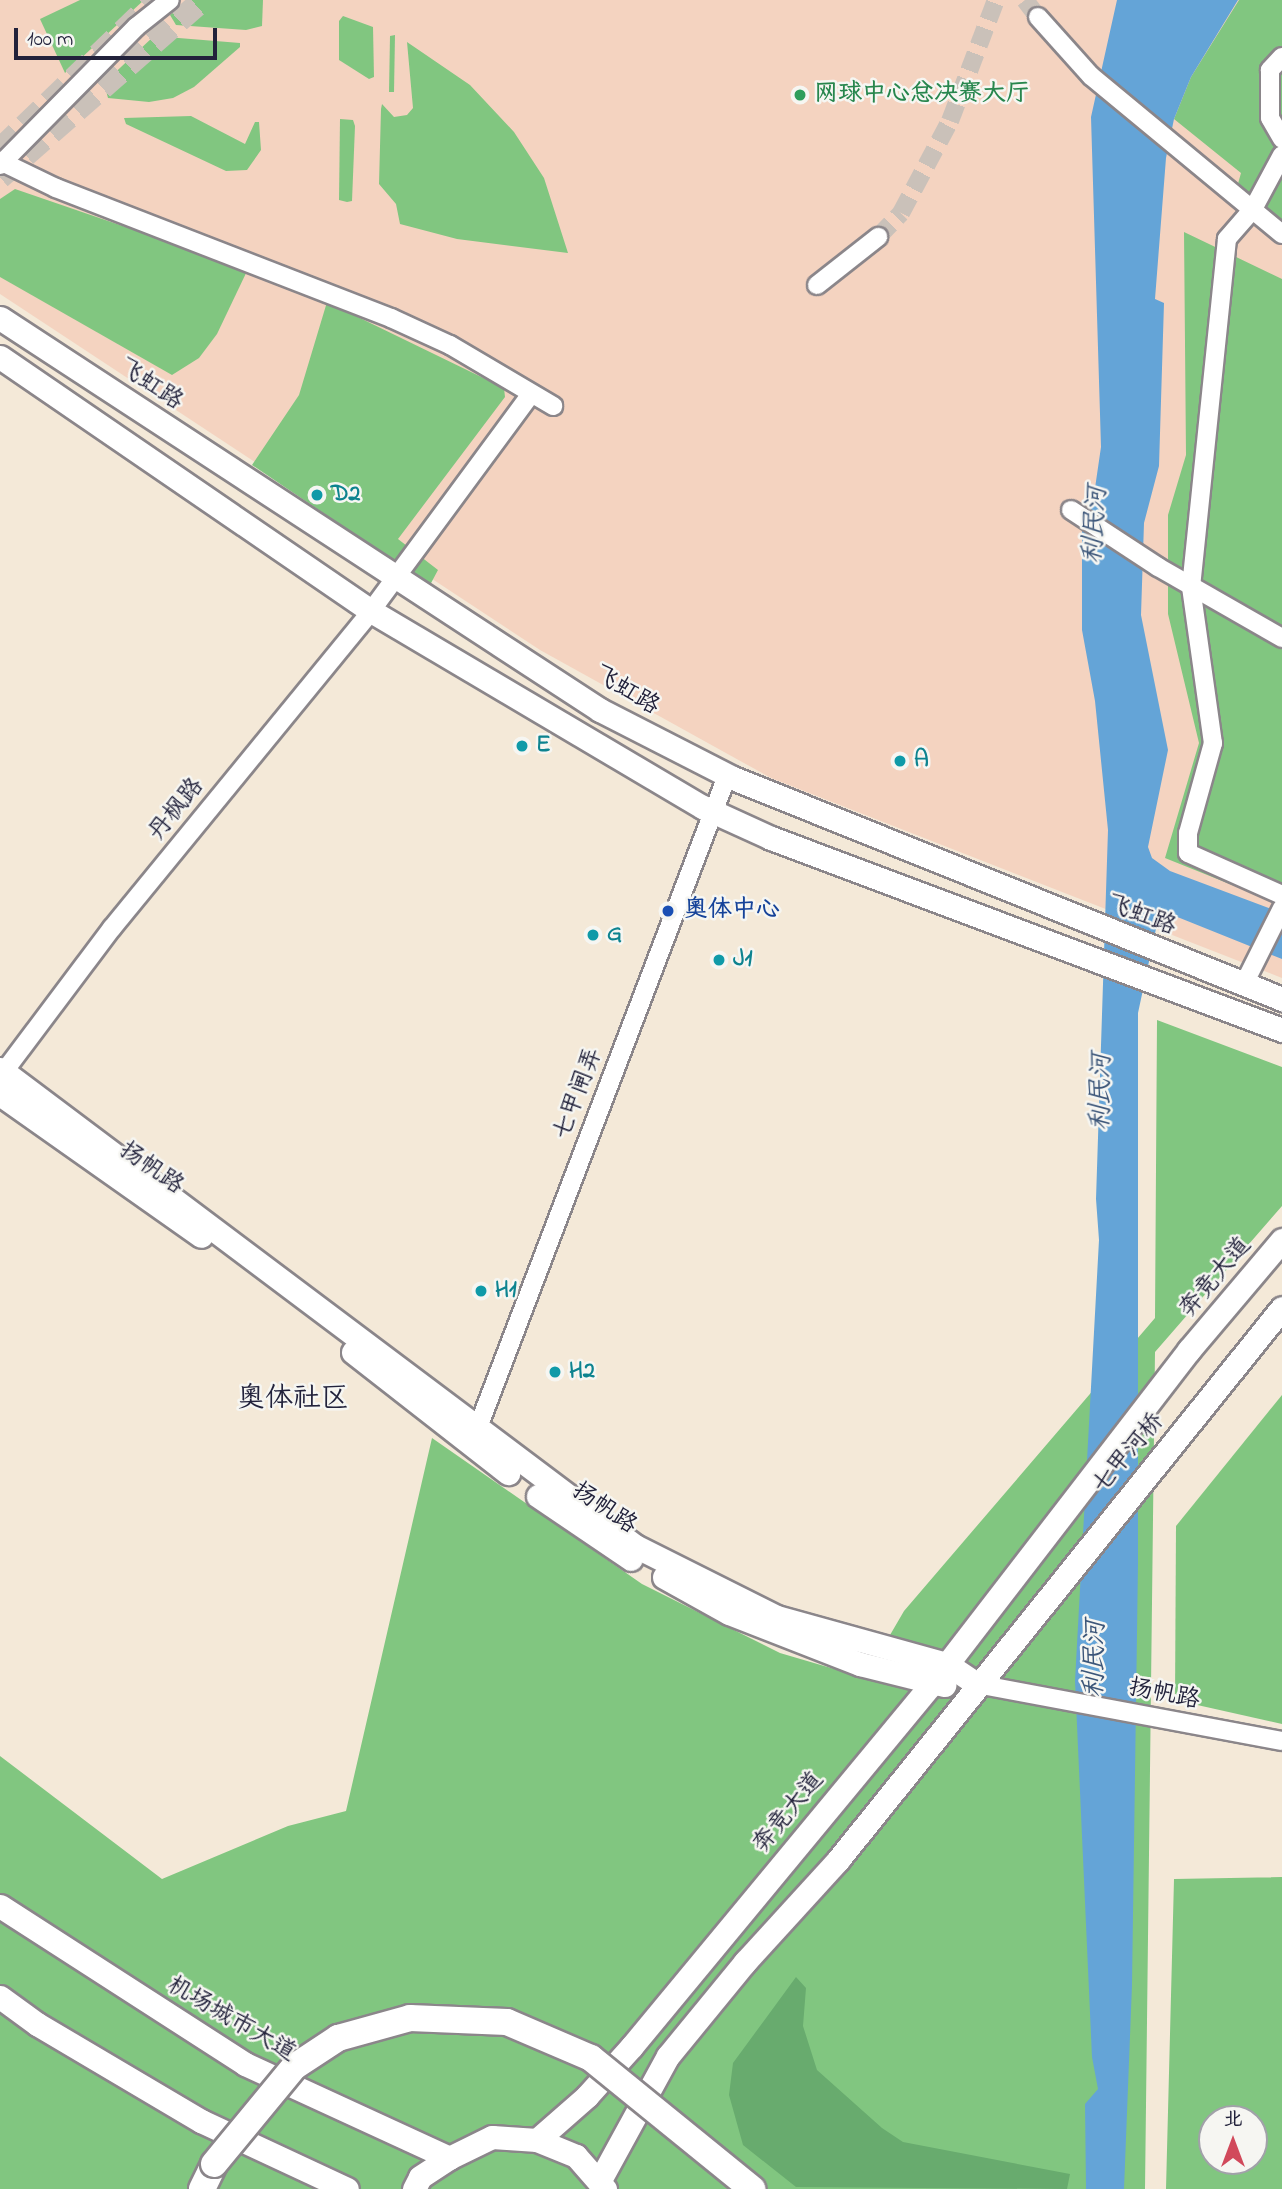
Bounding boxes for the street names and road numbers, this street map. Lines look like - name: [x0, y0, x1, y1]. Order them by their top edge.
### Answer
- street label: 飞虹路: [112, 353, 188, 417]
- street label: 飞虹路: [588, 660, 664, 722]
- street label: 丹枫路: [143, 773, 211, 847]
- street label: 飞虹路: [1102, 890, 1180, 942]
- street label: 七甲闸弄: [548, 1044, 610, 1144]
- street label: 扬帆路: [113, 1137, 189, 1201]
- street label: 奔竞大道: [1174, 1232, 1258, 1324]
- street label: 七甲河桥: [1087, 1408, 1171, 1500]
- street label: 扬帆路: [566, 1477, 642, 1541]
- street label: 扬帆路: [1126, 1674, 1202, 1716]
- street label: 奔竞大道: [748, 1767, 830, 1859]
- street label: 机场城市大道: [161, 1972, 301, 2068]

